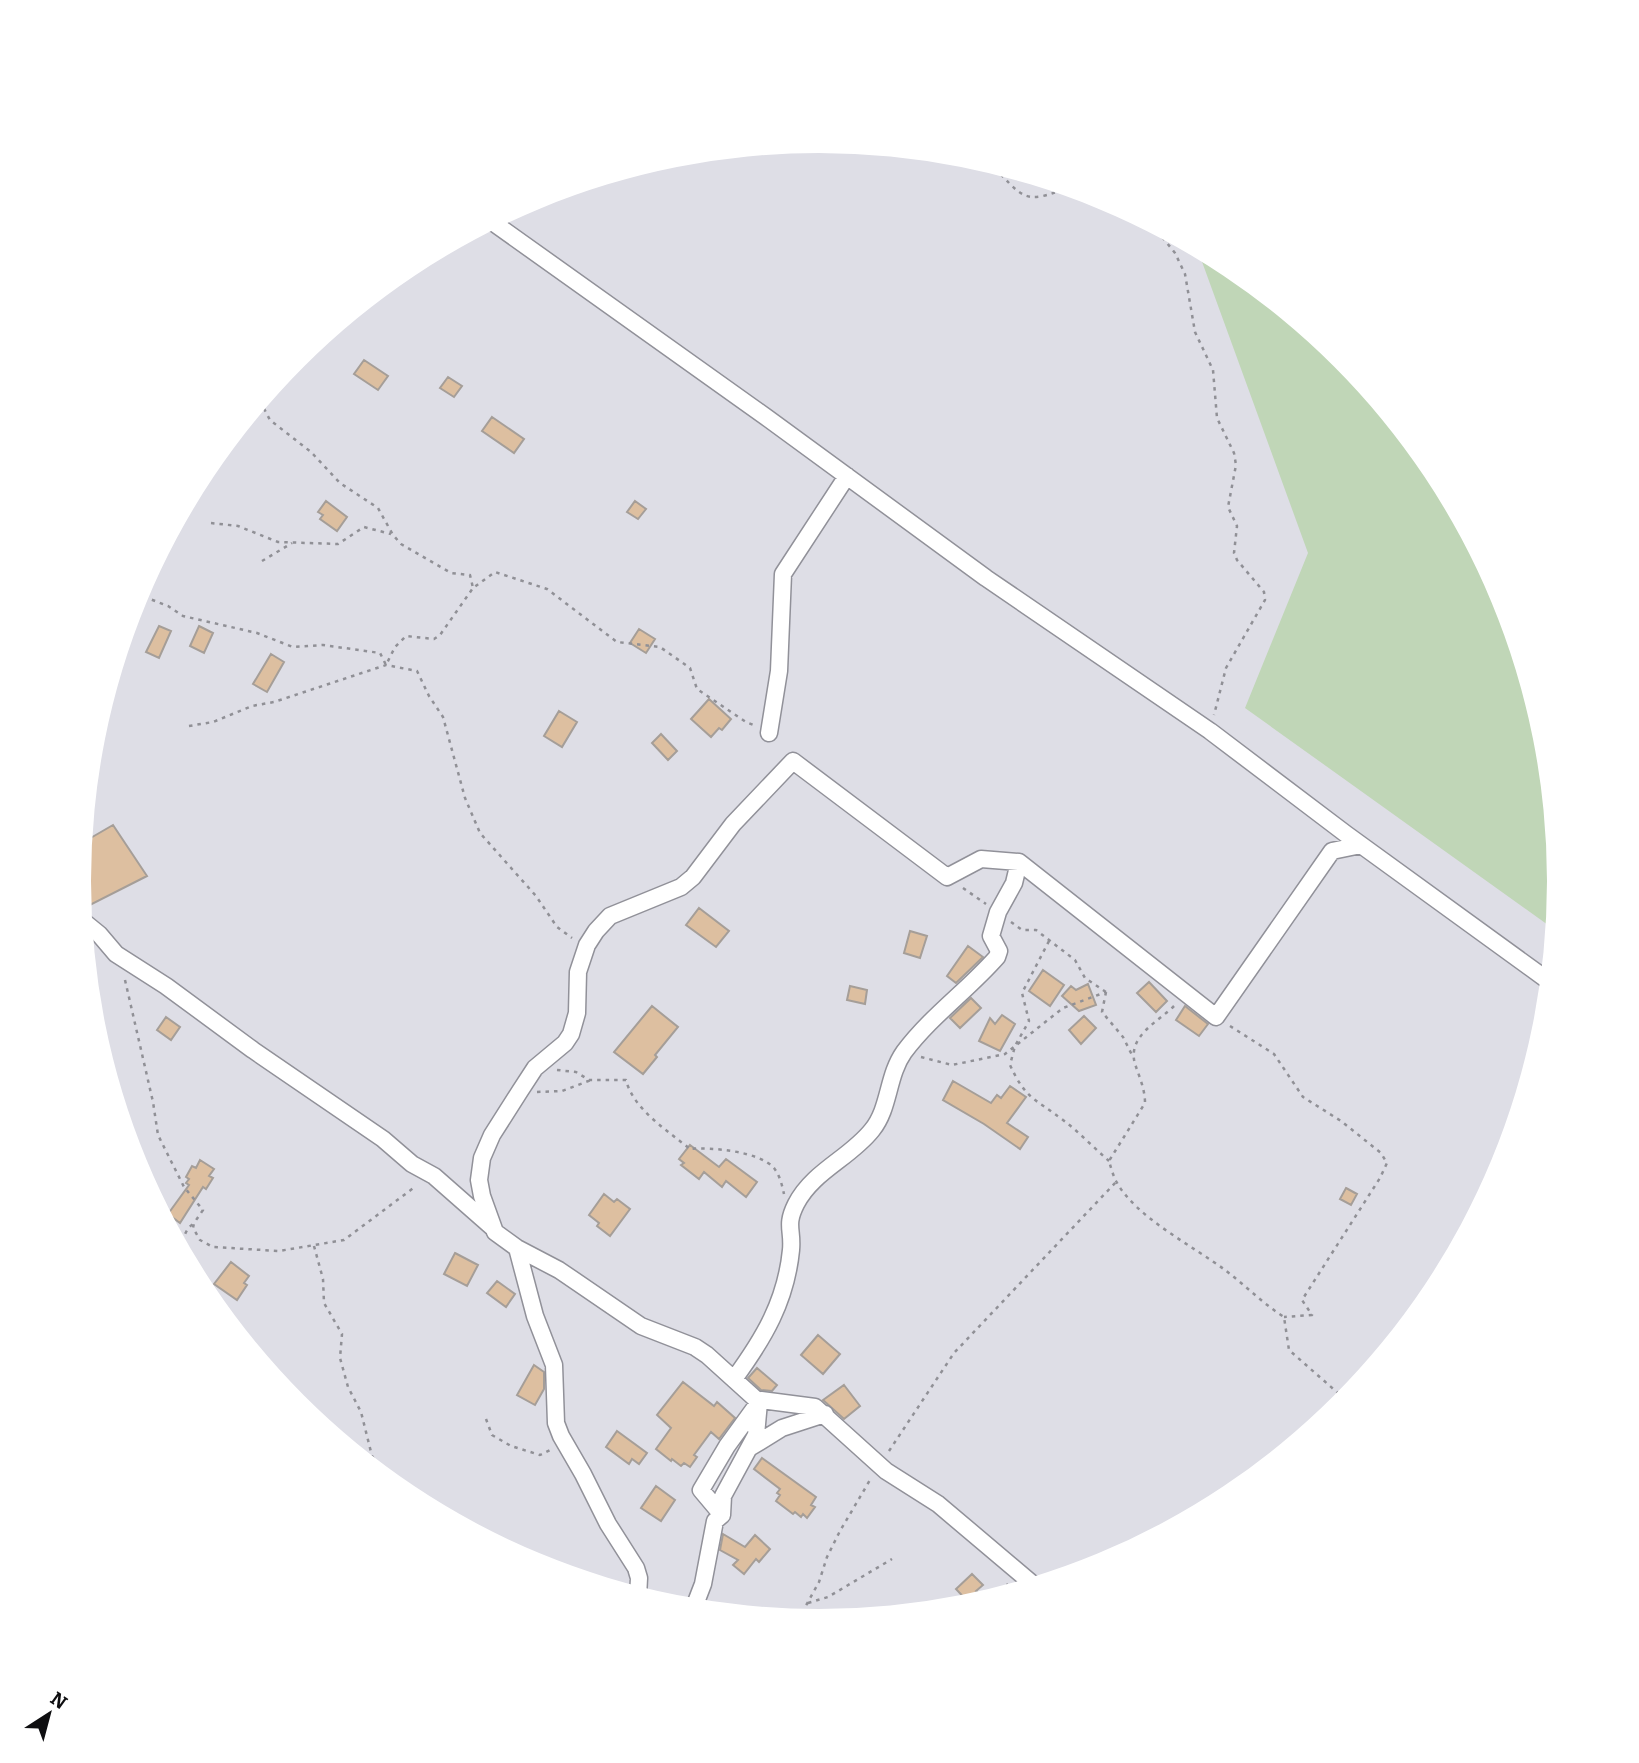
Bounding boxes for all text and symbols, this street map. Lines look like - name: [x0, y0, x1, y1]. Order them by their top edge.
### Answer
- north arrow: [14, 1679, 84, 1749]
- text: N: [46, 1687, 72, 1714]

